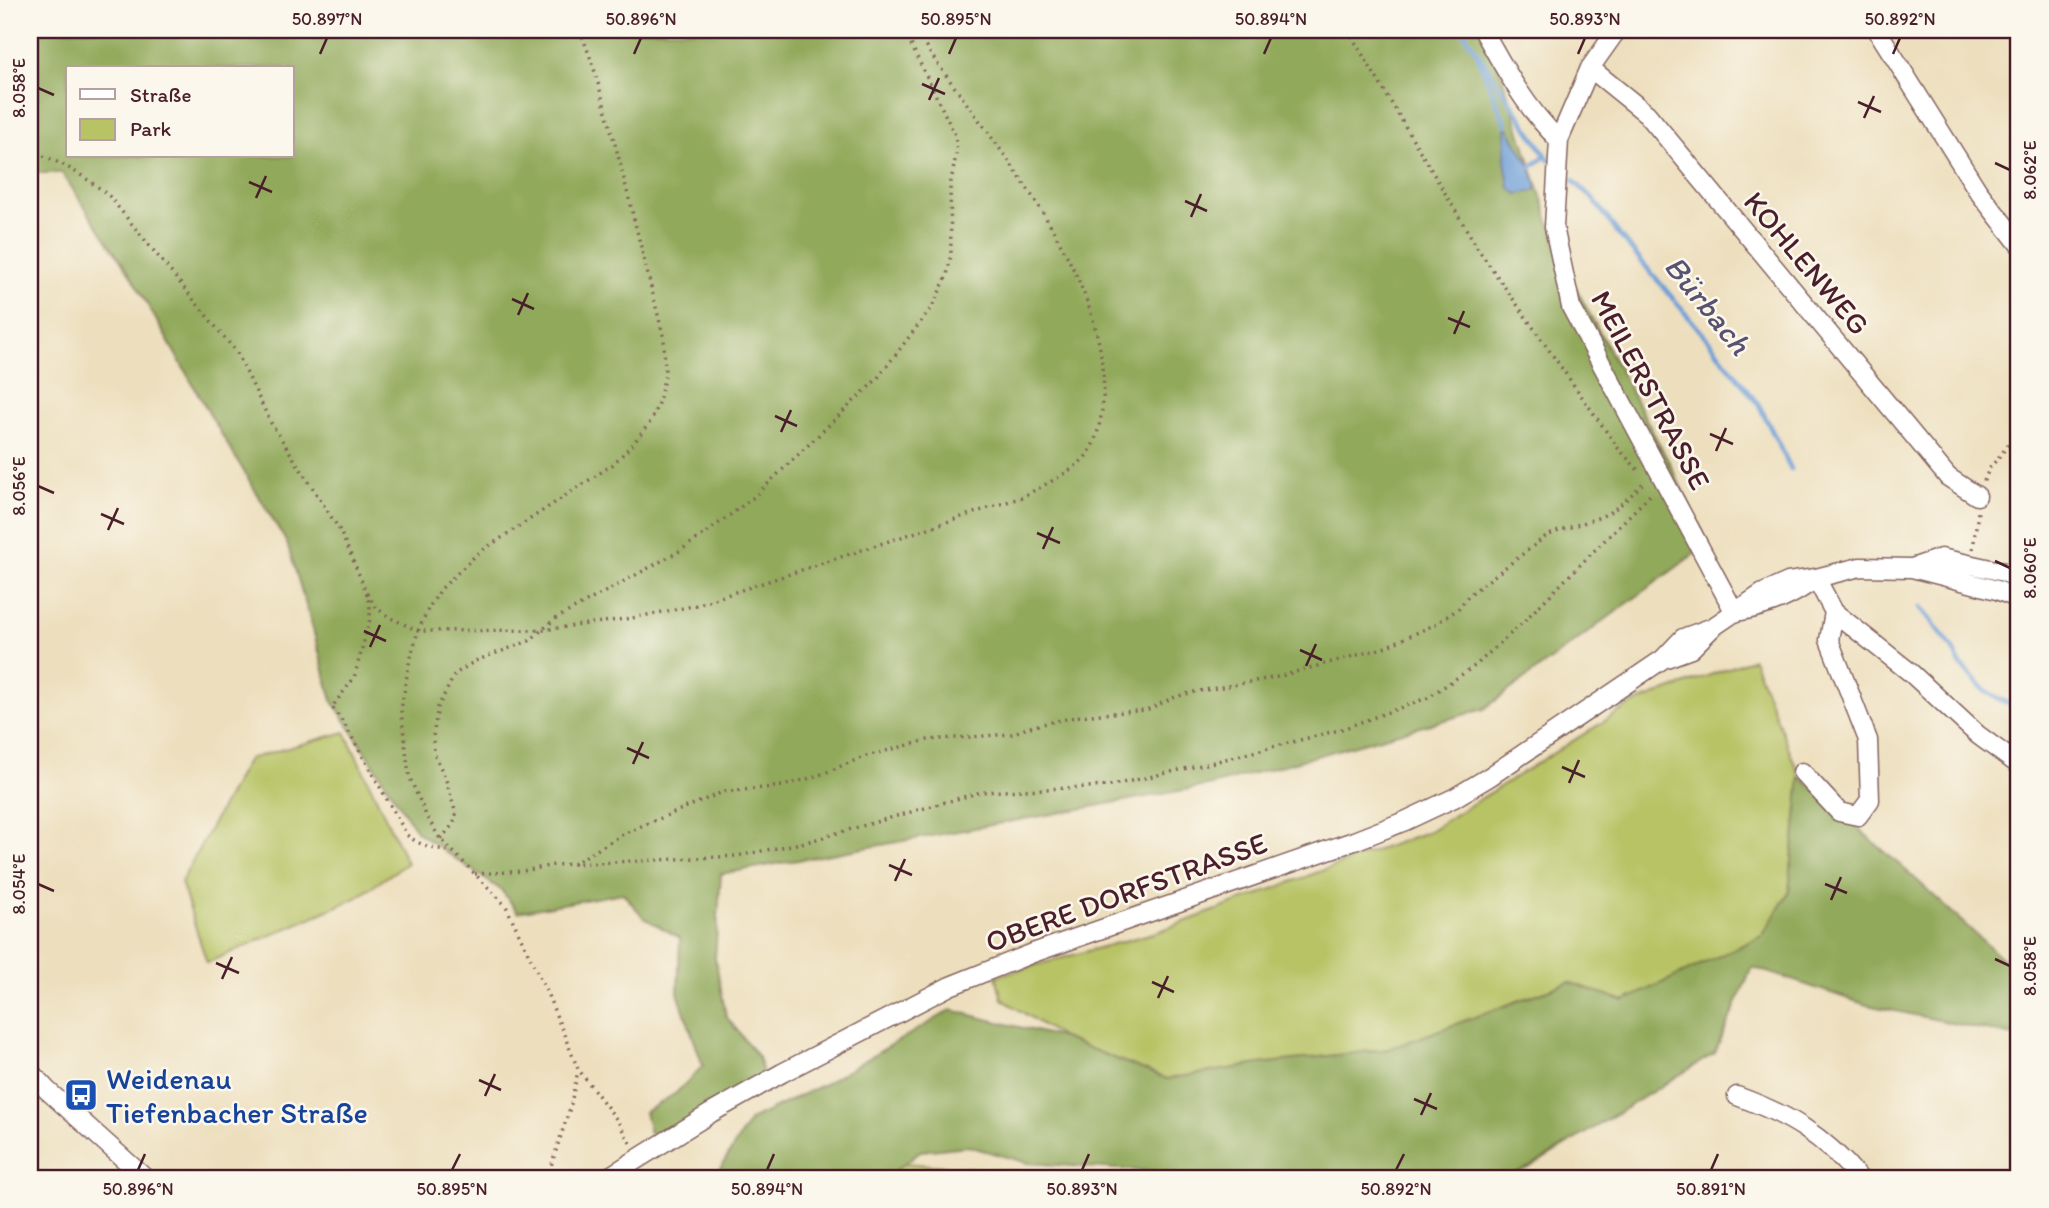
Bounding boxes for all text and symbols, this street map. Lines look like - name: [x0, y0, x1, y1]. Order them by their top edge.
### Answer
- text: 50.897°N: [292, 8, 362, 30]
- text: 50.896°N: [605, 8, 677, 30]
- text: 50.895°N: [920, 8, 992, 30]
- text: 50.894°N: [1235, 8, 1307, 30]
- text: 50.893°N: [1549, 8, 1621, 30]
- text: 50.892°N: [1864, 8, 1936, 30]
- text: 8.058°E: [8, 58, 30, 118]
- legend: [66, 66, 294, 158]
- text: Straße: [130, 82, 191, 107]
- text: Park: [130, 116, 172, 141]
- text: 8.062°E: [2019, 140, 2041, 200]
- street label: KOHLENWEG: [1736, 184, 1878, 342]
- water label: Bürbach: [1657, 248, 1760, 363]
- street label: MEILERSTRASSE: [1583, 284, 1719, 496]
- text: 8.056°E: [8, 456, 30, 516]
- text: 8.060°E: [2019, 537, 2041, 599]
- street label: OBERE DORFSTRASSE: [980, 824, 1272, 960]
- text: 8.054°E: [8, 853, 30, 914]
- text: 8.058°E: [2019, 936, 2041, 996]
- place label: Weidenau Tiefenbacher Straße: [106, 1060, 368, 1131]
- bus stop icon: Weidenau Tiefenbacher Straße: [62, 1076, 100, 1114]
- text: 50.896°N: [102, 1178, 174, 1200]
- text: 50.895°N: [416, 1178, 488, 1200]
- text: 50.894°N: [731, 1178, 803, 1200]
- text: 50.893°N: [1046, 1178, 1118, 1200]
- text: 50.892°N: [1360, 1178, 1432, 1200]
- text: 50.891°N: [1676, 1178, 1746, 1200]

